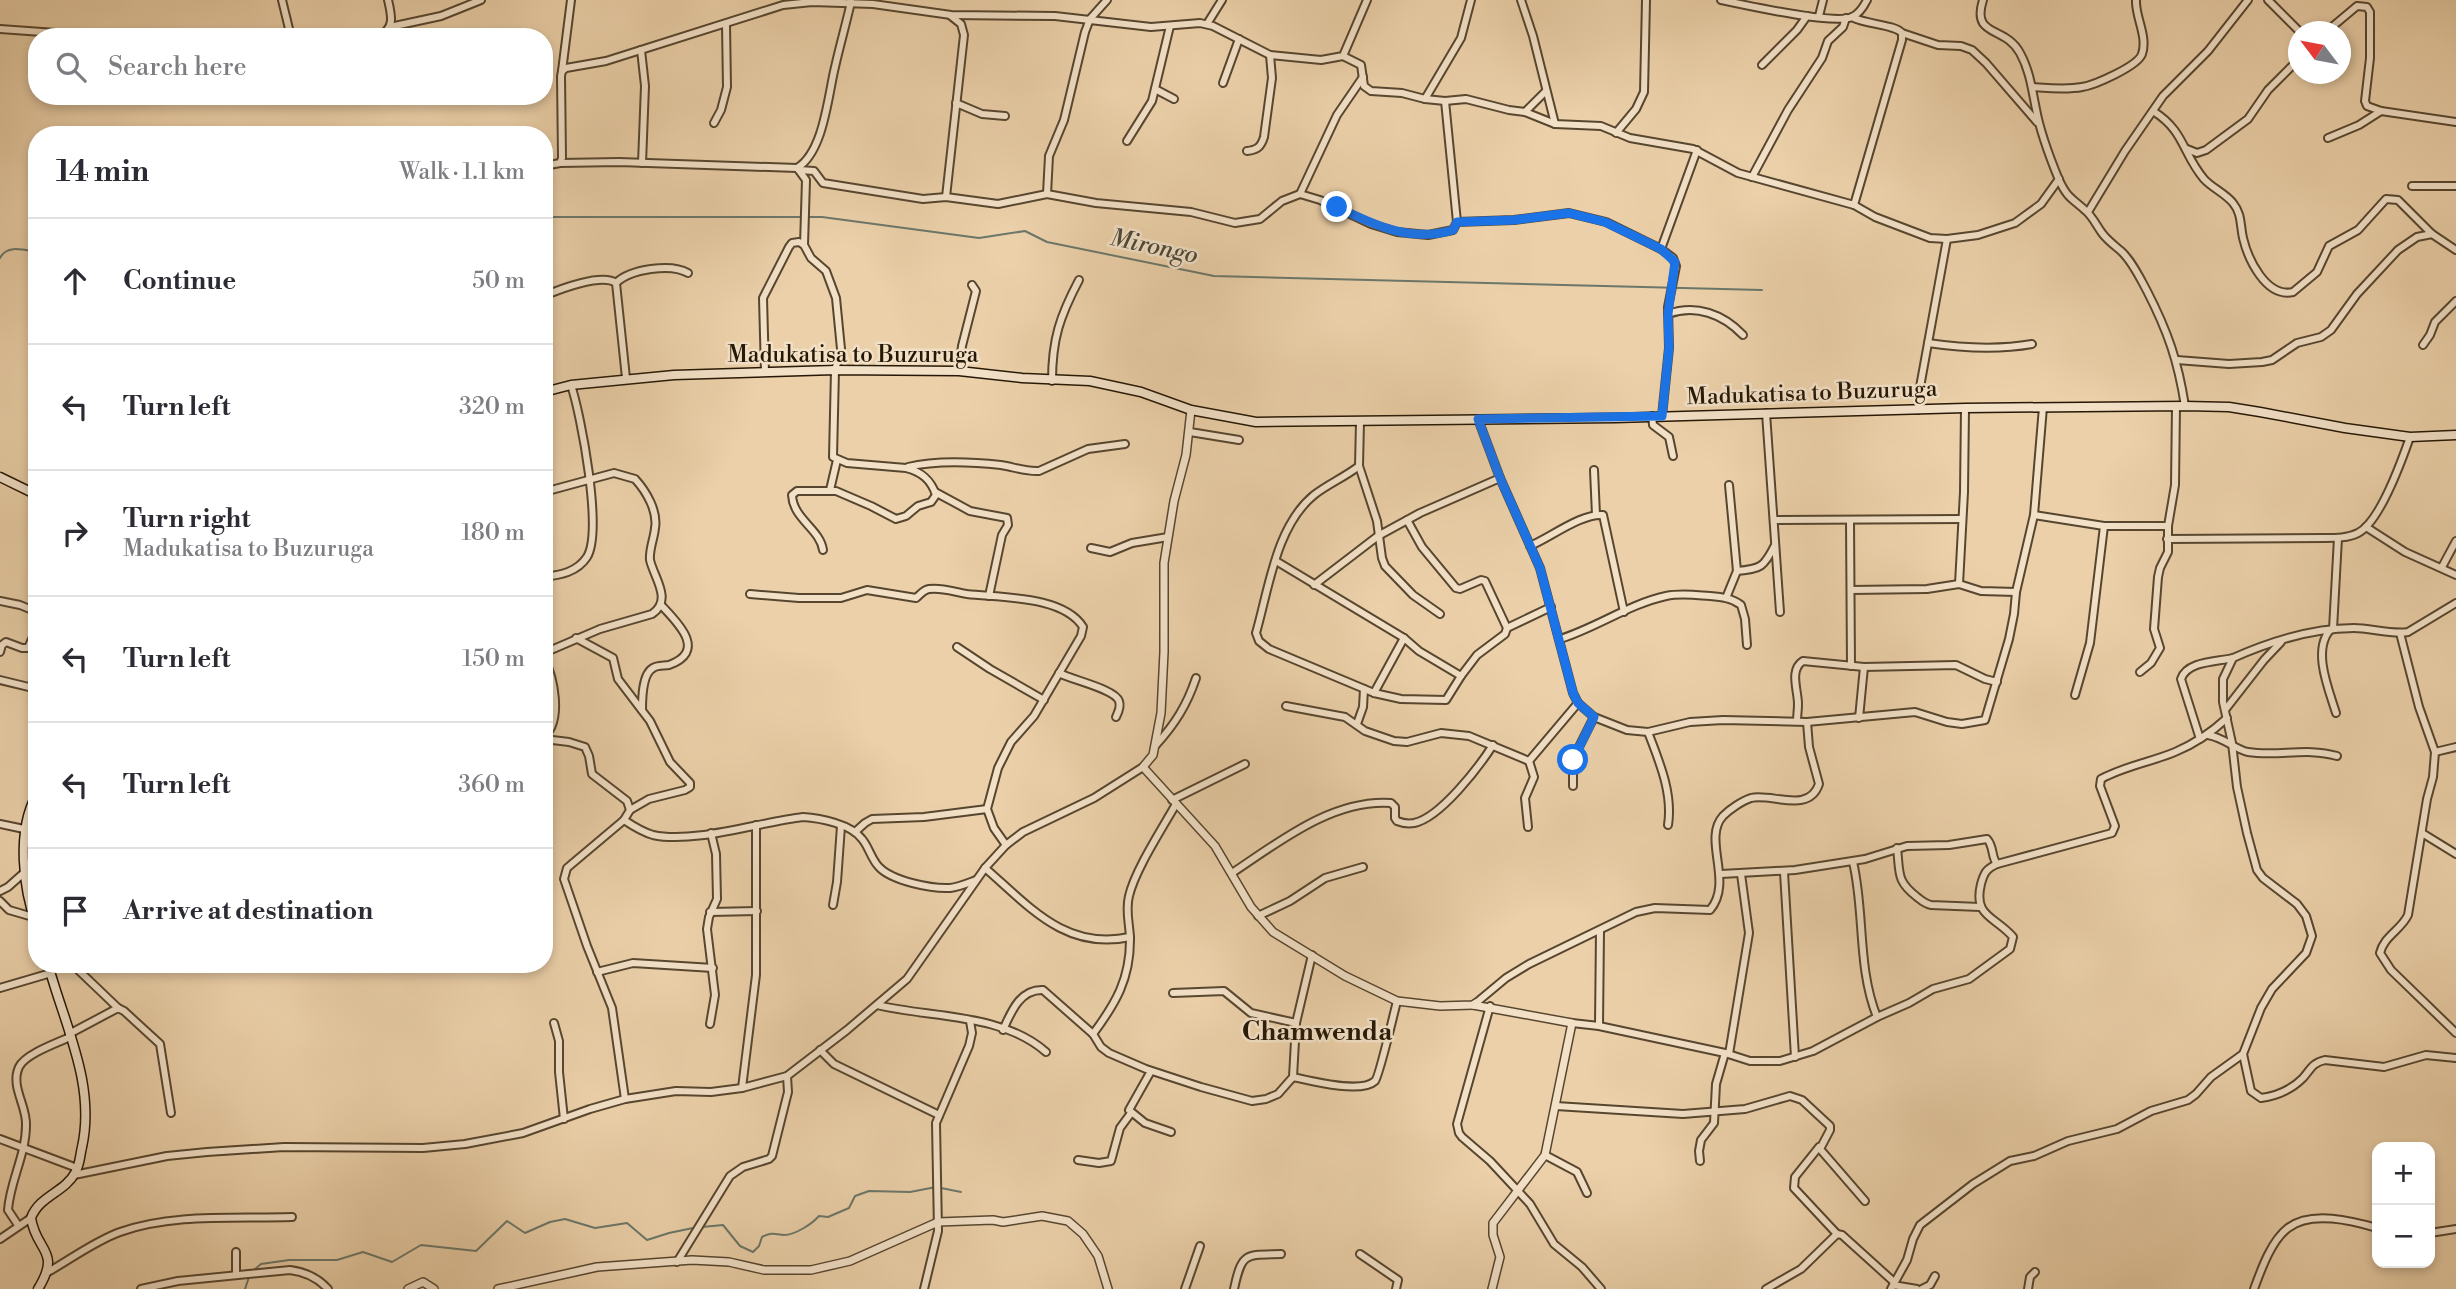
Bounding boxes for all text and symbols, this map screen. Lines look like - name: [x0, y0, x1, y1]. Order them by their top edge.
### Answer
- north arrow: [2288, 21, 2351, 84]
- search box: [28, 28, 553, 105]
- icon: search: [52, 48, 90, 86]
- text: Search here: [108, 51, 247, 83]
- text: 14 min: [56, 153, 149, 191]
- text: Walk · 1.1 km: [399, 158, 525, 186]
- route end: [1321, 191, 1352, 222]
- water label: Mirongo: [1107, 223, 1201, 271]
- icon: ahead: [56, 262, 94, 300]
- text: Continue: [123, 265, 236, 297]
- text: 50 m: [472, 267, 525, 295]
- street label: Madukatisa to Buzuruga: [728, 341, 979, 369]
- street label: Madukatisa to Buzuruga: [1686, 375, 1938, 411]
- icon: left: [56, 388, 94, 426]
- text: Turn left: [123, 391, 231, 423]
- text: 320 m: [459, 393, 525, 421]
- text: Turn right: [123, 503, 251, 535]
- icon: right: [56, 514, 94, 552]
- text: 180 m: [461, 519, 525, 547]
- text: Madukatisa to Buzuruga: [123, 535, 374, 563]
- icon: left: [56, 640, 94, 678]
- text: Turn left: [123, 643, 231, 675]
- text: 150 m: [462, 645, 525, 673]
- route start: [1557, 744, 1588, 775]
- icon: left: [56, 766, 94, 804]
- text: Turn left: [123, 769, 231, 801]
- text: 360 m: [458, 771, 525, 799]
- icon: arrive: [56, 892, 94, 930]
- text: Arrive at destination: [123, 895, 373, 927]
- district label: Chamwenda: [1242, 1016, 1393, 1048]
- map controls: [2372, 1142, 2435, 1268]
- button: +: [2372, 1142, 2435, 1205]
- button: −: [2372, 1205, 2435, 1268]

